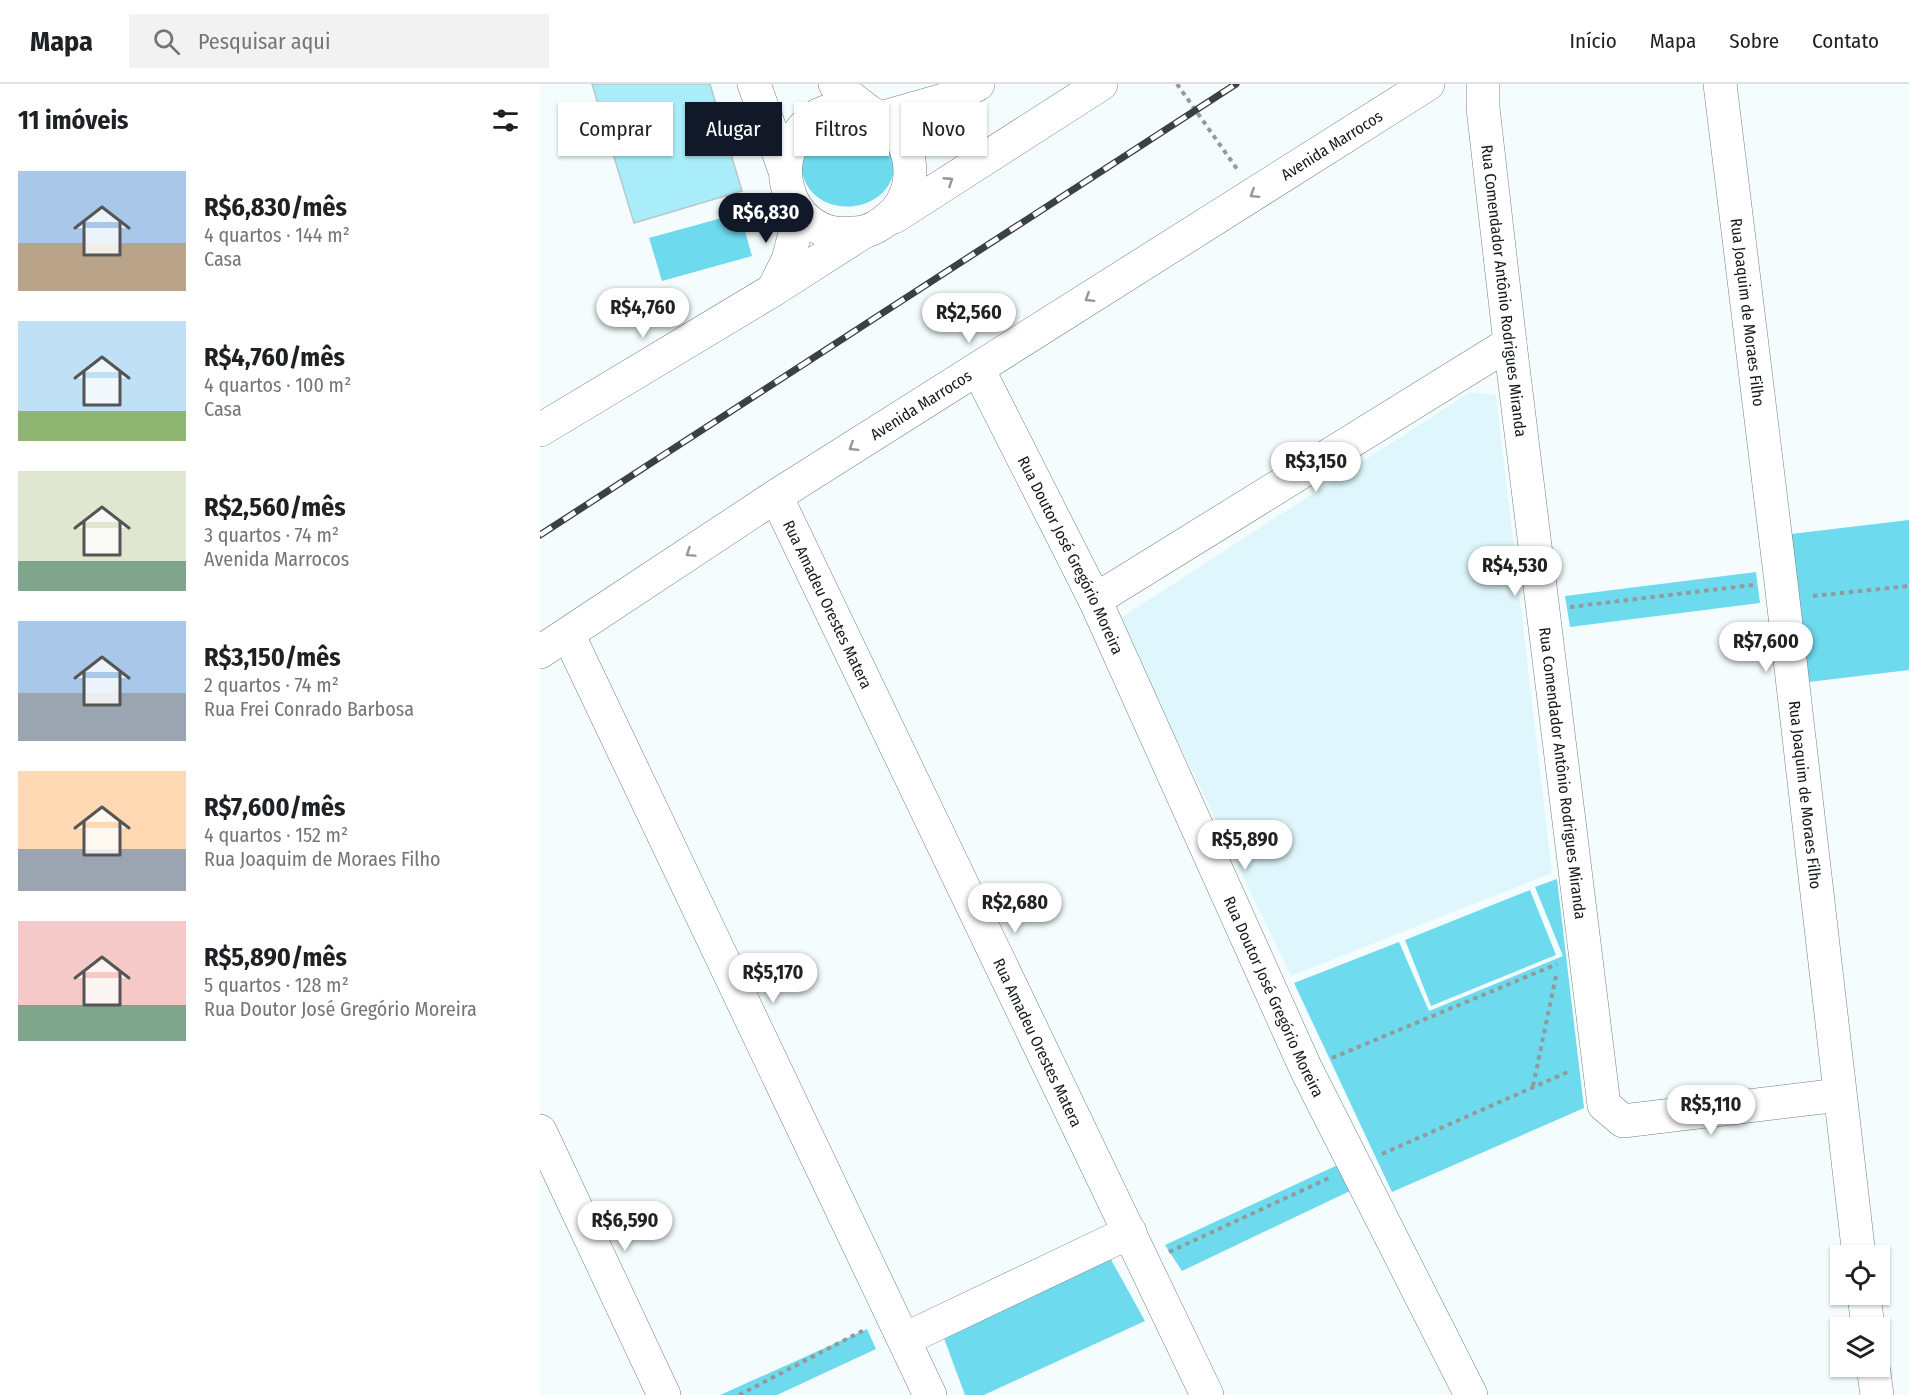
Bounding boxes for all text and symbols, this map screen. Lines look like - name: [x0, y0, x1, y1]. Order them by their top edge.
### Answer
- search box: [129, 14, 549, 68]
- text: Mapa: [30, 25, 93, 58]
- icon: search: [150, 25, 183, 58]
- text: Pesquisar aqui: [198, 28, 330, 55]
- text: Início: [1570, 28, 1617, 54]
- text: Mapa: [1650, 28, 1696, 54]
- text: Sobre: [1729, 28, 1779, 54]
- text: Contato: [1812, 28, 1879, 54]
- chip: Comprar: [558, 102, 673, 156]
- chip: Alugar: [685, 102, 782, 156]
- chip: Filtros: [794, 102, 889, 156]
- chip: Novo: [901, 102, 987, 156]
- icon: filters: [489, 104, 522, 137]
- text: 11 imóveis: [18, 105, 129, 136]
- street label: Avenida Marrocos: [1278, 106, 1386, 184]
- street label: Rua Comendador Antônio Rodrigues Miranda: [1477, 144, 1531, 438]
- one-way arrow: [943, 178, 954, 189]
- one-way arrow: [1250, 186, 1260, 198]
- text: R$6,830/mês: [204, 192, 347, 223]
- pin: R$6,830: [711, 193, 821, 244]
- icon: home: [66, 195, 138, 267]
- text: R$6,830: [733, 200, 799, 224]
- street label: Rua Joaquim de Moraes Filho: [1727, 217, 1768, 408]
- text: 4 quartos · 144 m²: [204, 223, 350, 247]
- text: Casa: [204, 247, 242, 271]
- pin: R$4,760: [588, 288, 698, 339]
- one-way arrow: [1085, 291, 1096, 302]
- pin: R$2,560: [914, 293, 1024, 344]
- text: R$4,760: [610, 295, 676, 319]
- text: R$2,560: [936, 300, 1002, 324]
- text: R$4,760/mês: [204, 342, 345, 373]
- icon: home: [66, 345, 138, 417]
- street label: Avenida Marrocos: [867, 366, 975, 444]
- text: 4 quartos · 100 m²: [204, 373, 351, 397]
- text: Casa: [204, 397, 242, 421]
- one-way arrow: [849, 440, 860, 451]
- pin: R$3,150: [1261, 442, 1371, 493]
- text: R$3,150: [1285, 449, 1347, 473]
- street label: Rua Doutor José Gregório Moreira: [1014, 453, 1127, 657]
- text: R$2,560/mês: [204, 492, 346, 523]
- icon: home: [66, 495, 138, 567]
- street label: Rua Amadeu Orestes Matera: [779, 517, 876, 692]
- text: 3 quartos · 74 m²: [204, 523, 339, 547]
- one-way arrow: [686, 546, 697, 557]
- pin: R$4,530: [1460, 546, 1570, 597]
- text: Avenida Marrocos: [204, 547, 349, 571]
- text: R$4,530: [1482, 553, 1548, 577]
- pin: R$7,600: [1711, 622, 1821, 673]
- street label: Rua Comendador Antônio Rodrigues Miranda: [1535, 626, 1590, 920]
- text: R$7,600: [1733, 629, 1799, 653]
- text: R$3,150/mês: [204, 642, 341, 673]
- icon: home: [66, 645, 138, 717]
- text: 2 quartos · 74 m²: [204, 673, 339, 697]
- text: Rua Frei Conrado Barbosa: [204, 697, 414, 721]
- street label: Rua Joaquim de Moraes Filho: [1785, 700, 1825, 890]
- text: R$7,600/mês: [204, 792, 345, 823]
- icon: home: [66, 795, 138, 867]
- pin: R$5,890: [1190, 820, 1300, 871]
- text: 4 quartos · 152 m²: [204, 823, 348, 847]
- text: R$5,890: [1212, 827, 1278, 851]
- text: Rua Joaquim de Moraes Filho: [204, 847, 441, 871]
- pin: R$2,680: [960, 883, 1070, 934]
- text: R$2,680: [982, 890, 1048, 914]
- street label: Rua Doutor José Gregório Moreira: [1220, 893, 1328, 1100]
- text: R$5,890/mês: [204, 942, 347, 973]
- icon: home: [66, 945, 138, 1017]
- pin: R$5,170: [718, 953, 828, 1004]
- street label: Rua Amadeu Orestes Matera: [989, 955, 1086, 1130]
- text: R$5,170: [742, 960, 804, 984]
- text: 5 quartos · 128 m²: [204, 973, 349, 997]
- text: Rua Doutor José Gregório Moreira: [204, 997, 477, 1021]
- pin: R$5,110: [1656, 1085, 1766, 1136]
- text: R$5,110: [1681, 1092, 1741, 1116]
- pin: R$6,590: [570, 1201, 680, 1252]
- text: R$6,590: [592, 1208, 658, 1232]
- map controls: [1830, 1245, 1890, 1377]
- button: locate: [1830, 1245, 1890, 1305]
- button: layers: [1830, 1317, 1890, 1377]

